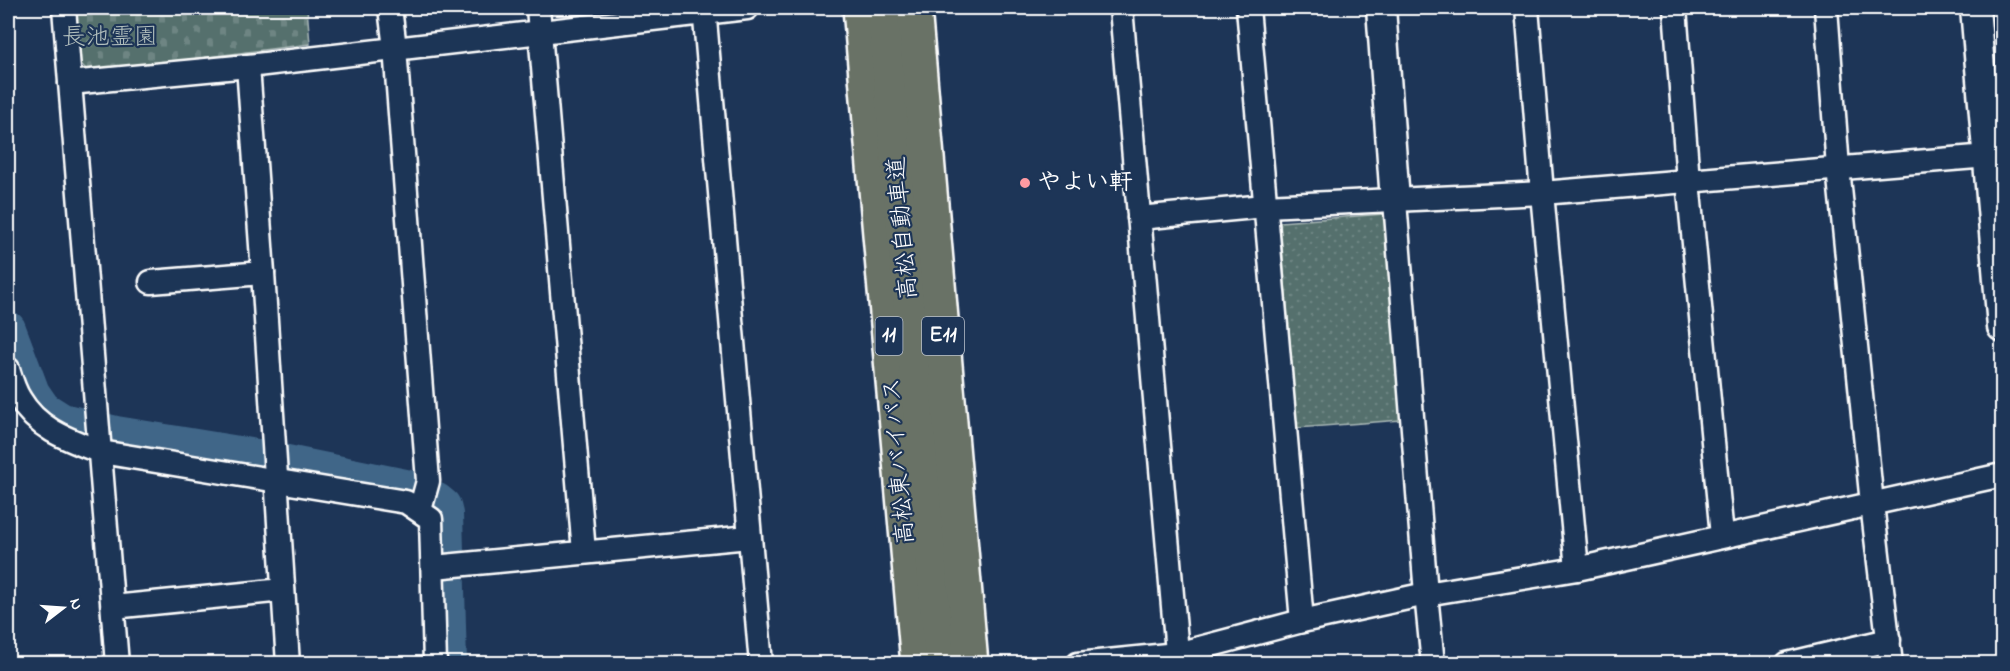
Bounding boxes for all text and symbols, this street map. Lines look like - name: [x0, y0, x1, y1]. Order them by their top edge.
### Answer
- park label: 長池霊園: [62, 21, 158, 56]
- street label: 高松自動車道: [880, 155, 928, 301]
- place label: やよい軒: [1037, 166, 1133, 201]
- marker: やよい軒: [1018, 176, 1032, 190]
- road number: 11: [876, 317, 902, 355]
- road number: E11: [922, 317, 964, 355]
- street label: 高松東バイパス: [875, 376, 925, 546]
- north arrow: [33, 578, 93, 638]
- text: N: [62, 596, 89, 613]

